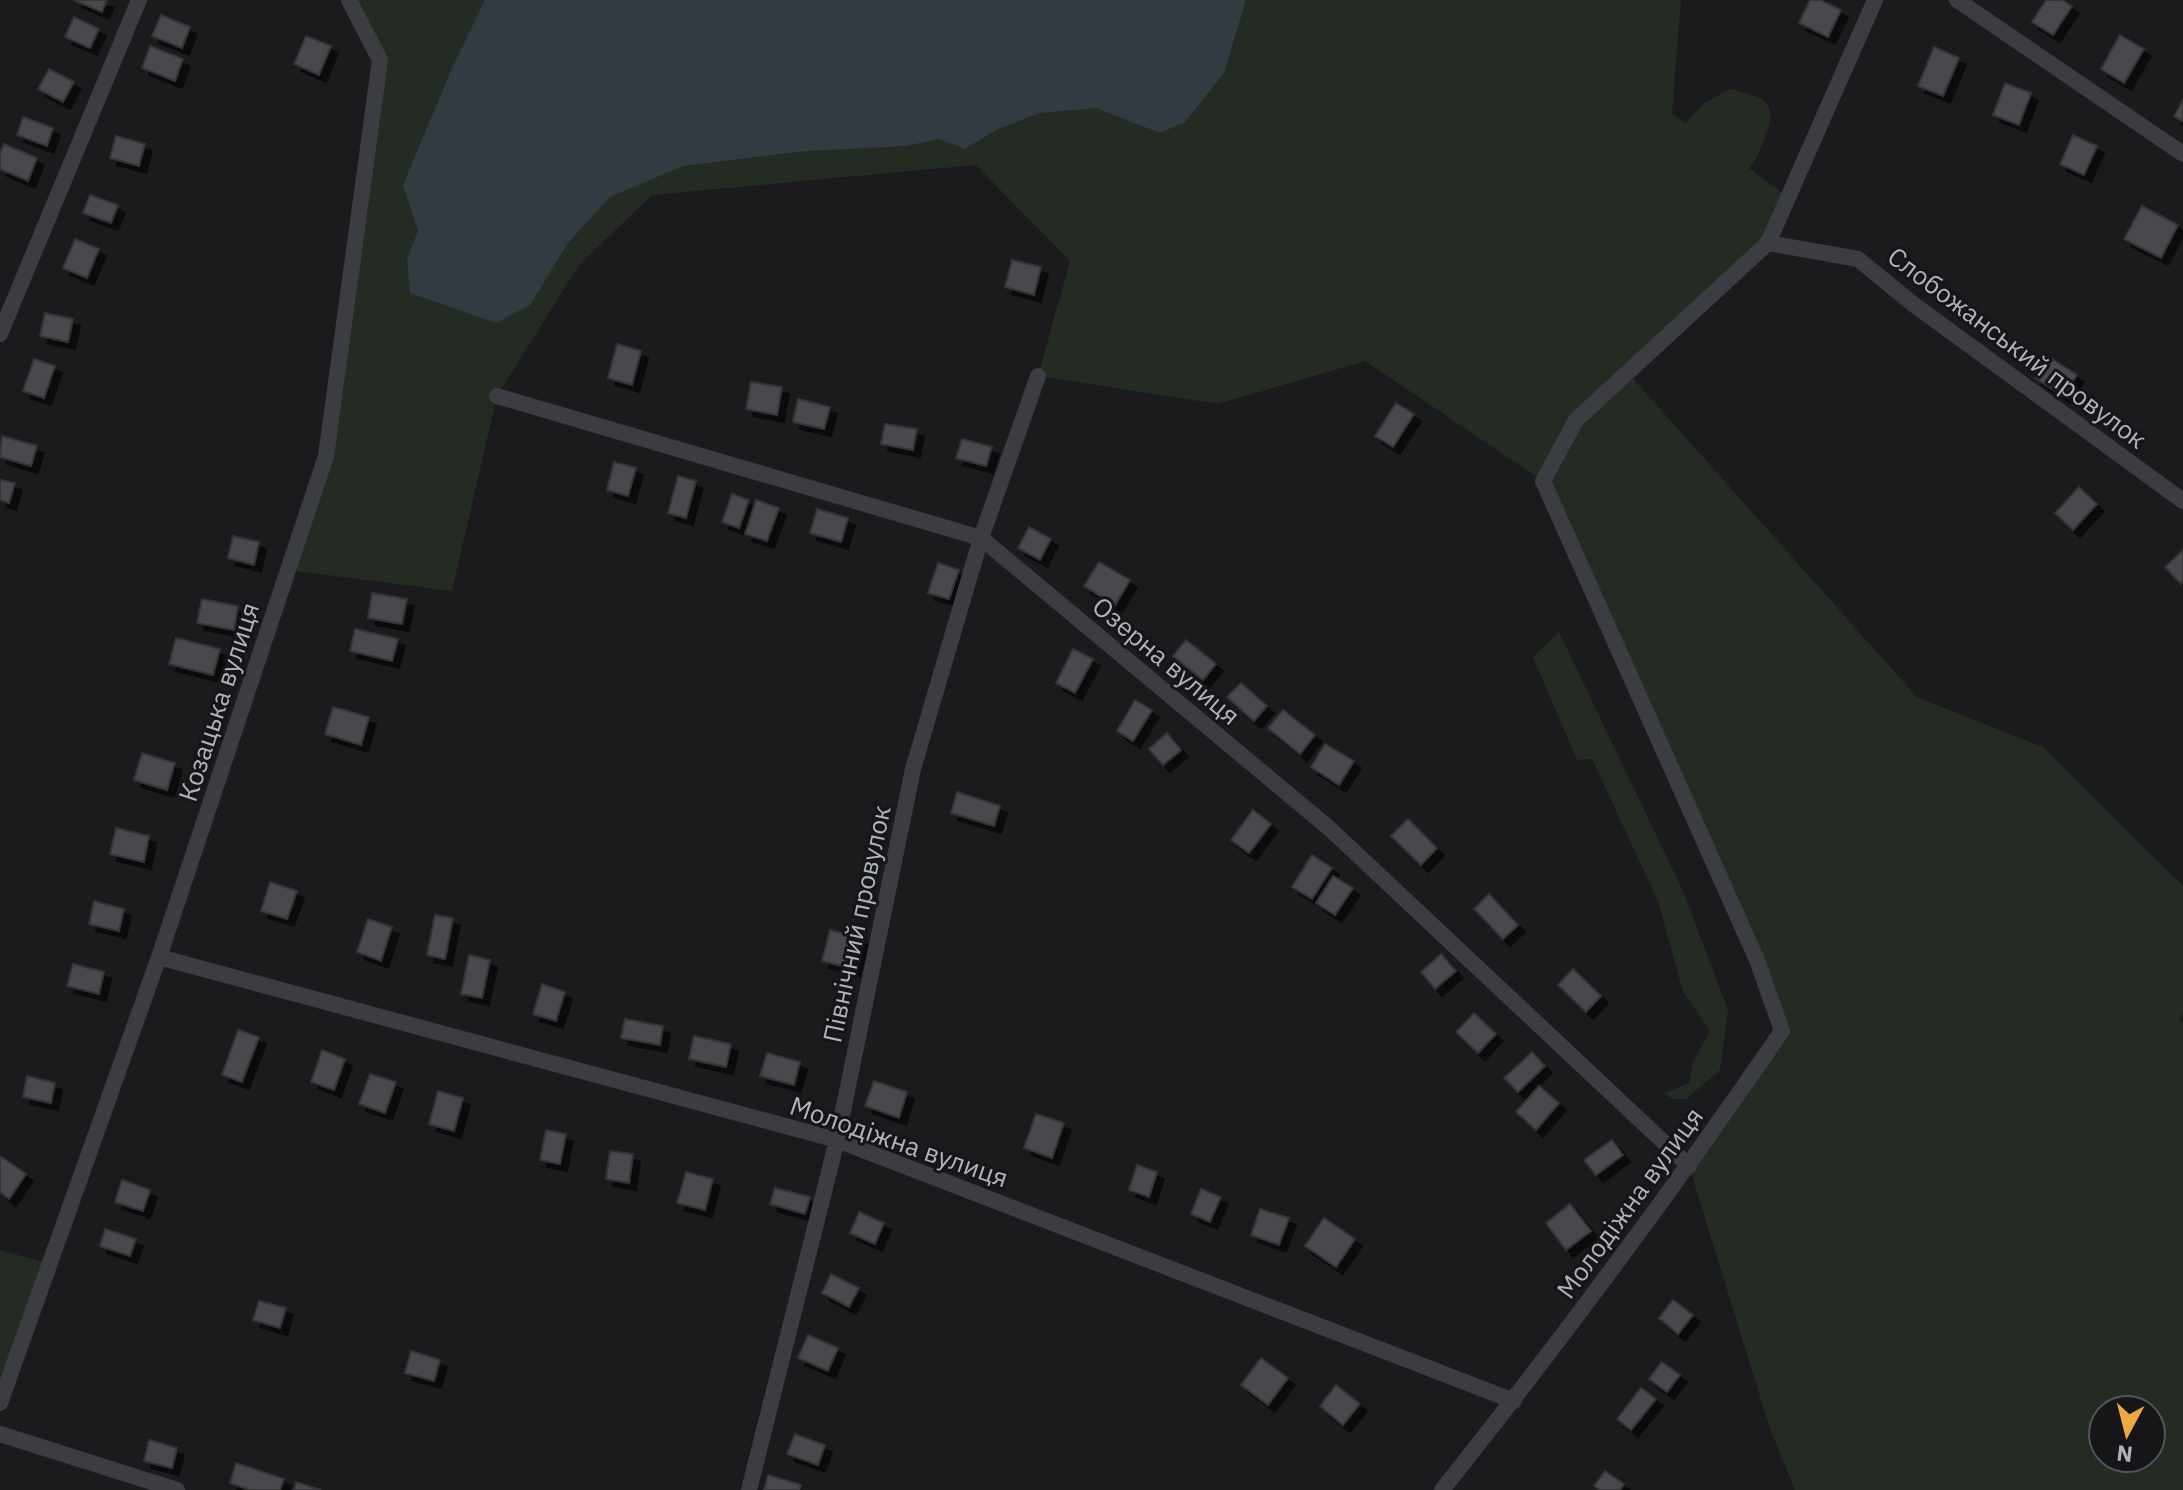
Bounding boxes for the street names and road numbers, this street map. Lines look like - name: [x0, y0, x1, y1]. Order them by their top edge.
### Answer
- street label: Слобожанський провулок: [1881, 239, 2154, 456]
- street label: Озерна вулиця: [1086, 589, 1247, 732]
- street label: Козацька вулиця: [170, 598, 266, 805]
- street label: Північний провулок: [814, 802, 898, 1046]
- street label: Молодіжна вулиця: [786, 1088, 1013, 1194]
- street label: Молодіжна вулиця: [1548, 1100, 1710, 1305]

